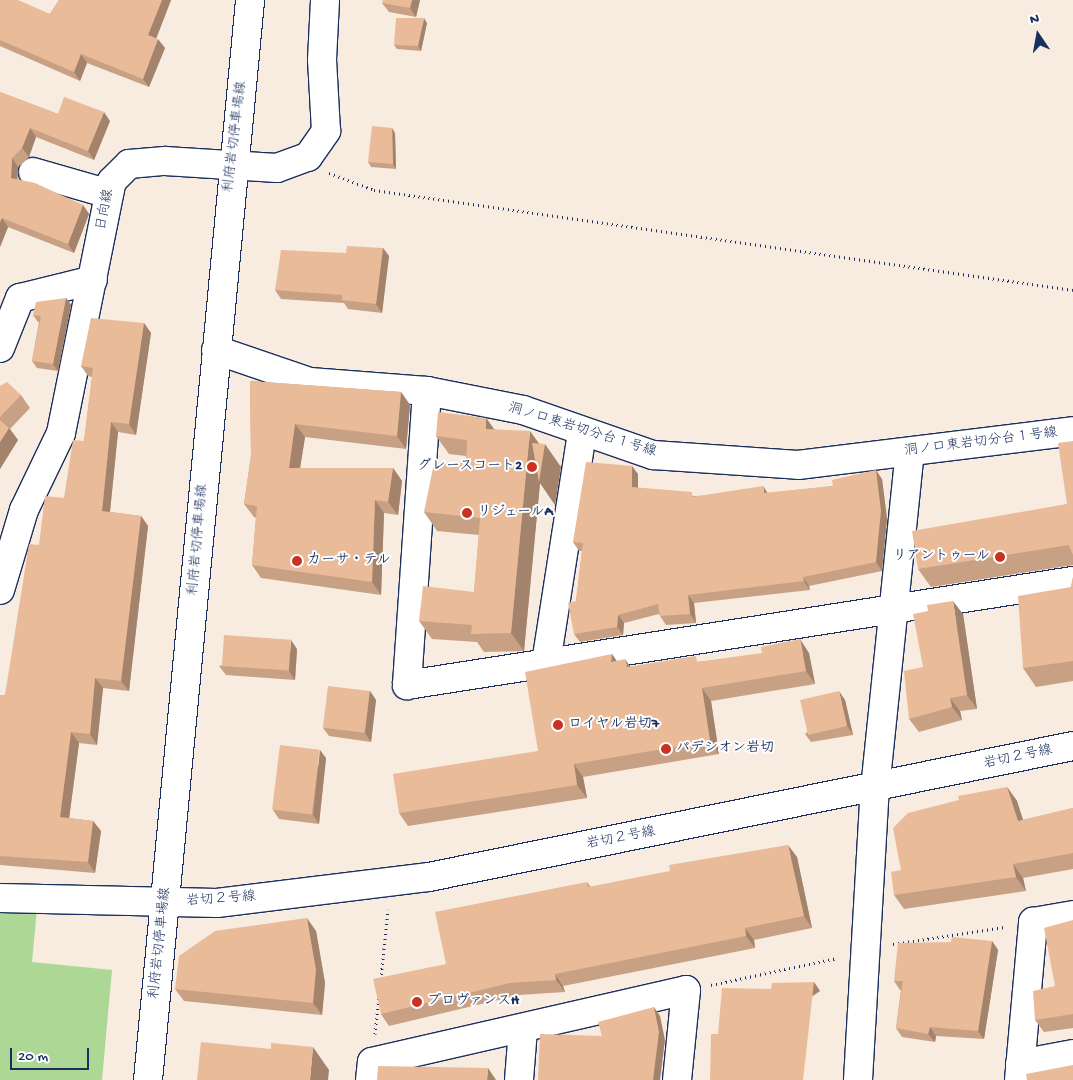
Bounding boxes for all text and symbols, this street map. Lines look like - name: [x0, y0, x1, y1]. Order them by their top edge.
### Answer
- north arrow: [1013, 10, 1063, 60]
- text: N: [1029, 11, 1041, 29]
- street label: 利府岩切停車場線: [221, 80, 251, 194]
- street label: 日向線: [94, 188, 118, 232]
- street label: 洞ノ口東岩切分台１号線: [506, 400, 658, 462]
- street label: 洞ノ口東岩切分台１号線: [904, 425, 1058, 461]
- place label: グレースコート2: [417, 459, 522, 475]
- marker: グレースコート2: [526, 461, 538, 473]
- street label: 利府岩切停車場線: [186, 483, 212, 597]
- place label: リジェールA: [477, 505, 554, 521]
- marker: リジェールA: [461, 507, 473, 519]
- place label: リアントゥール: [892, 549, 990, 565]
- marker: リアントゥール: [994, 551, 1006, 563]
- place label: カーサ・テル: [307, 553, 391, 569]
- marker: カーサ・テル: [291, 555, 303, 567]
- place label: ロイヤル岩切7: [568, 717, 659, 733]
- marker: ロイヤル岩切7: [552, 719, 564, 731]
- place label: パデシオン岩切: [676, 741, 774, 757]
- marker: パデシオン岩切: [660, 743, 672, 755]
- street label: 岩切２号線: [982, 743, 1054, 773]
- street label: 岩切２号線: [585, 824, 657, 854]
- street label: 利府岩切停車場線: [147, 886, 175, 1000]
- street label: 岩切２号線: [185, 889, 257, 911]
- place label: プロヴァンスH: [427, 994, 519, 1010]
- marker: プロヴァンスH: [411, 996, 423, 1008]
- scale bar: [12, 1038, 91, 1070]
- text: 20 m: [18, 1048, 48, 1066]

